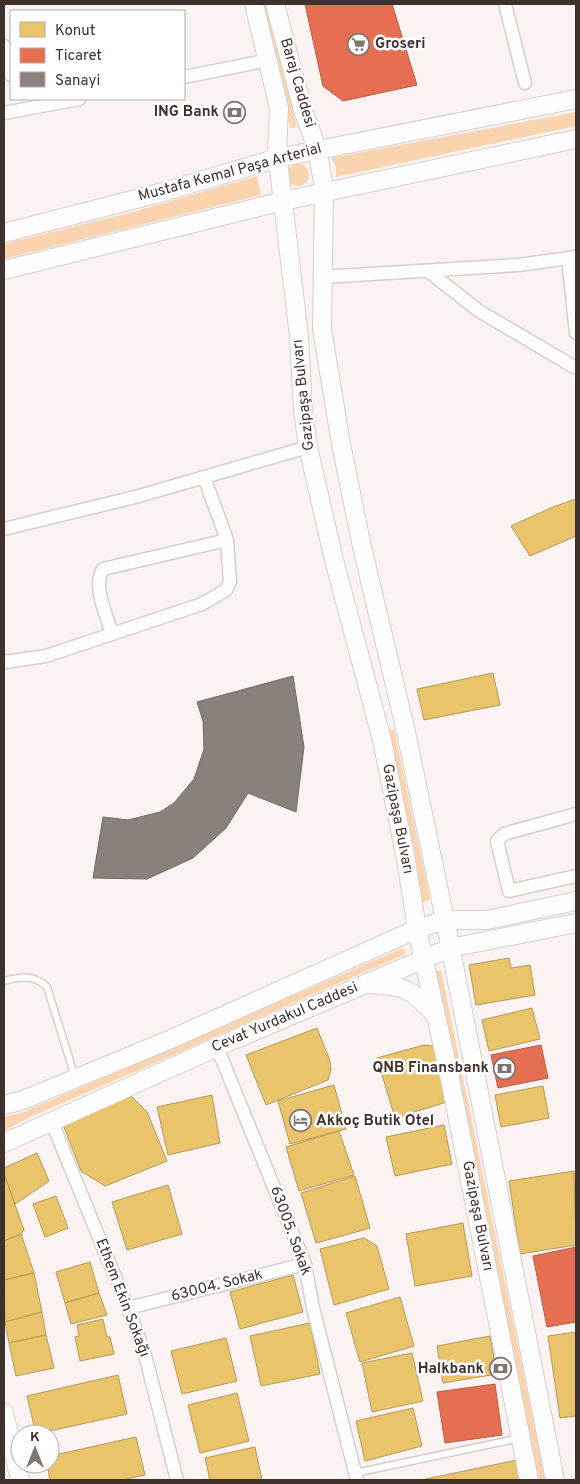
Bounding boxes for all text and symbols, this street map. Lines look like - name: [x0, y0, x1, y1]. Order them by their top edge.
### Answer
- legend: [10, 10, 185, 100]
- text: Konut: [55, 22, 95, 41]
- supermarket icon: Groseri: [347, 32, 371, 56]
- place label: Groseri: [375, 35, 426, 54]
- street label: Baraj Caddesi: [275, 36, 319, 130]
- text: Ticaret: [55, 47, 102, 66]
- text: Sanayi: [55, 72, 100, 91]
- bank icon: ING Bank: [223, 100, 247, 124]
- place label: ING Bank: [154, 103, 219, 122]
- street label: Mustafa Kemal Paşa Arterial: [136, 139, 324, 207]
- street label: Gazipaşa Bulvarı: [289, 338, 319, 452]
- street label: Gazipaşa Bulvarı: [377, 762, 417, 876]
- street label: Cevat Yurdakul Caddesi: [209, 979, 361, 1057]
- bank icon: QNB Finansbank: [493, 1056, 517, 1080]
- place label: QNB Finansbank: [372, 1059, 489, 1078]
- hotel icon: Akkoç Butik Otel: [288, 1109, 312, 1133]
- place label: Akkoç Butik Otel: [316, 1112, 434, 1131]
- street label: Gazipaşa Bulvarı: [457, 1159, 497, 1273]
- street label: 63005. Sokak: [265, 1184, 315, 1278]
- street label: Ethem Ekin Sokağı: [91, 1236, 153, 1360]
- street label: 63004. Sokak: [169, 1265, 265, 1307]
- bank icon: Halkbank: [488, 1357, 512, 1381]
- place label: Halkbank: [418, 1360, 484, 1379]
- north arrow: [10, 1424, 60, 1474]
- text: K: [30, 1429, 40, 1446]

